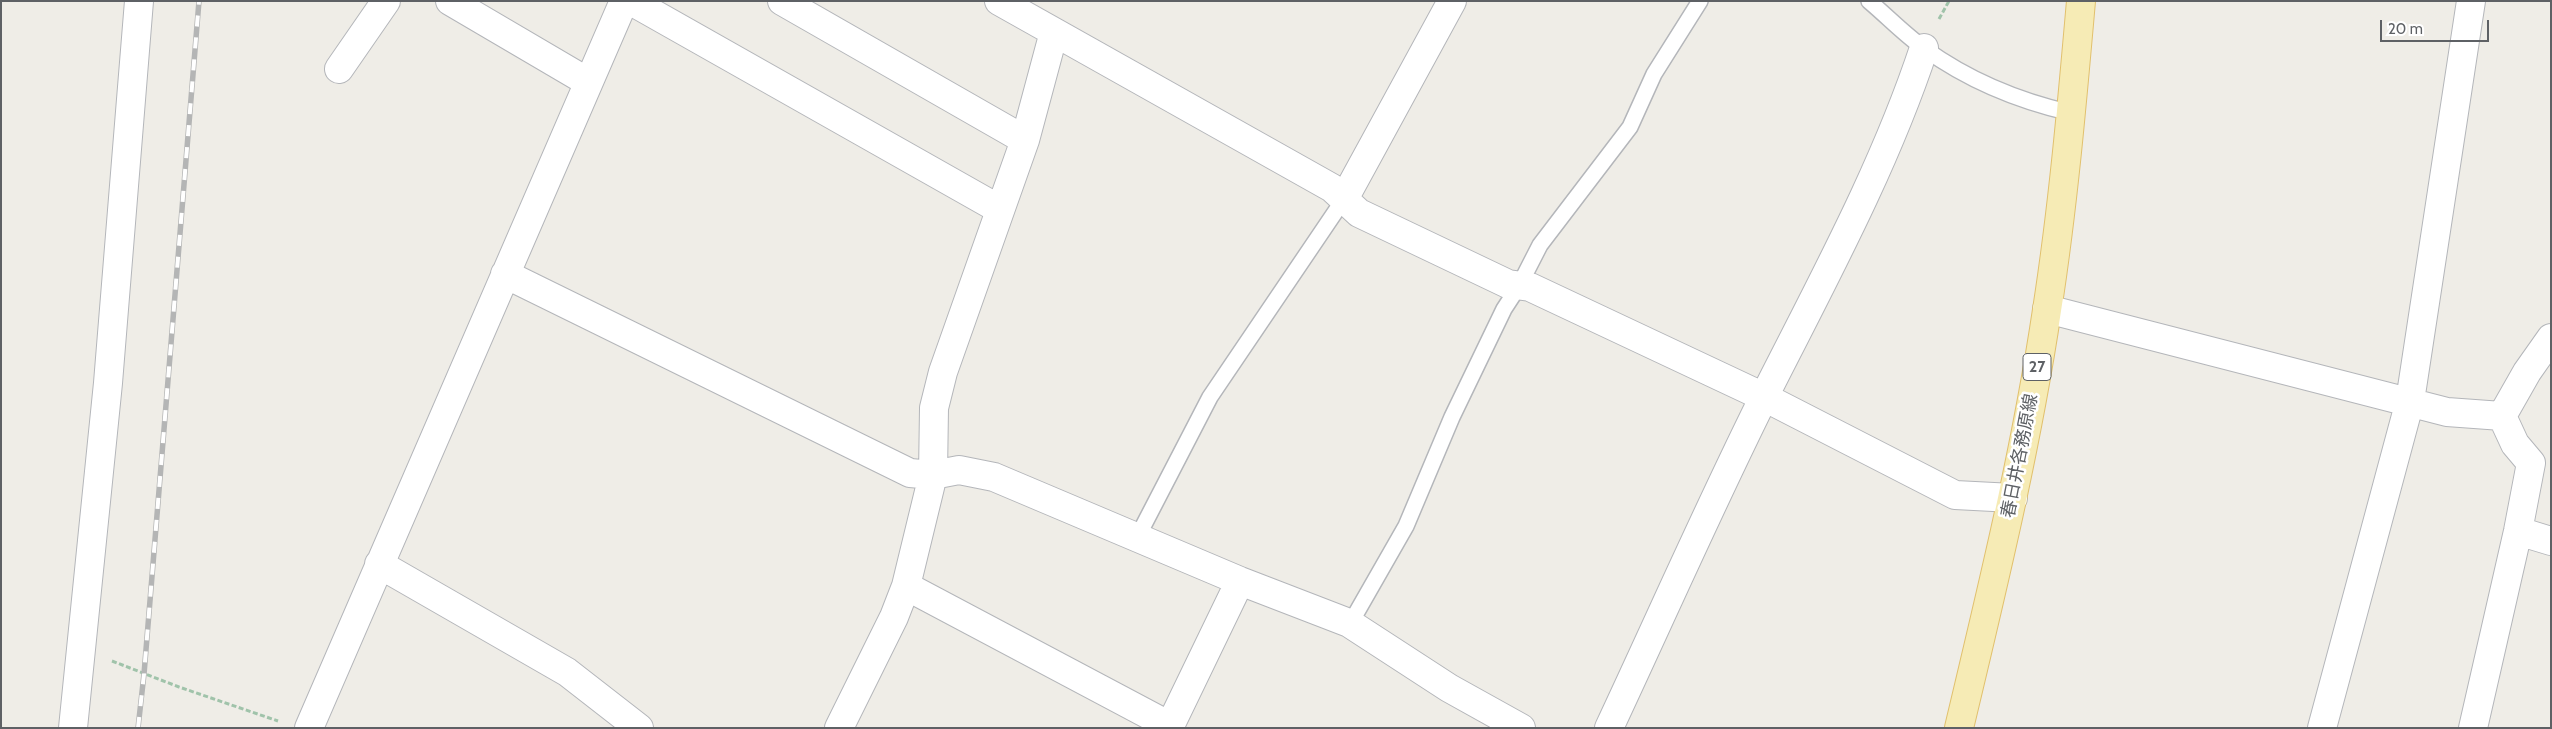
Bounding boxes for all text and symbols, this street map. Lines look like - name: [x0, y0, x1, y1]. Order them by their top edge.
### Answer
- scale bar: [2382, 10, 2491, 42]
- text: 20 m: [2388, 20, 2423, 38]
- road number: 27: [2023, 354, 2051, 381]
- street label: 春日井各務原線: [1997, 392, 2043, 520]

